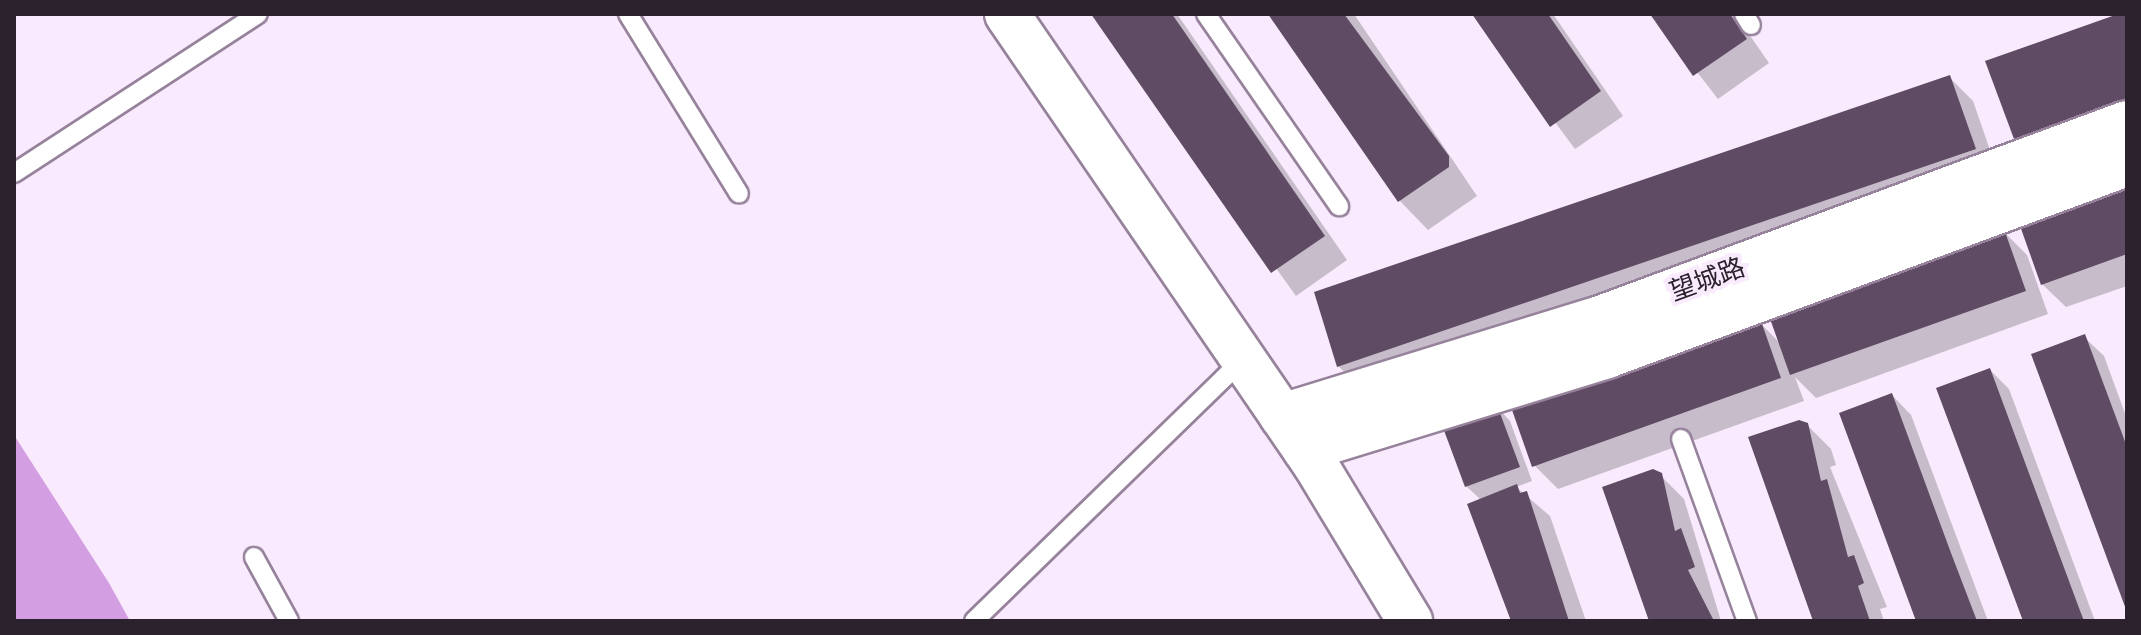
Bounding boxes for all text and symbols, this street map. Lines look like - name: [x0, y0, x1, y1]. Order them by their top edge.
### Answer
- street label: 望城路: [1665, 251, 1749, 307]

